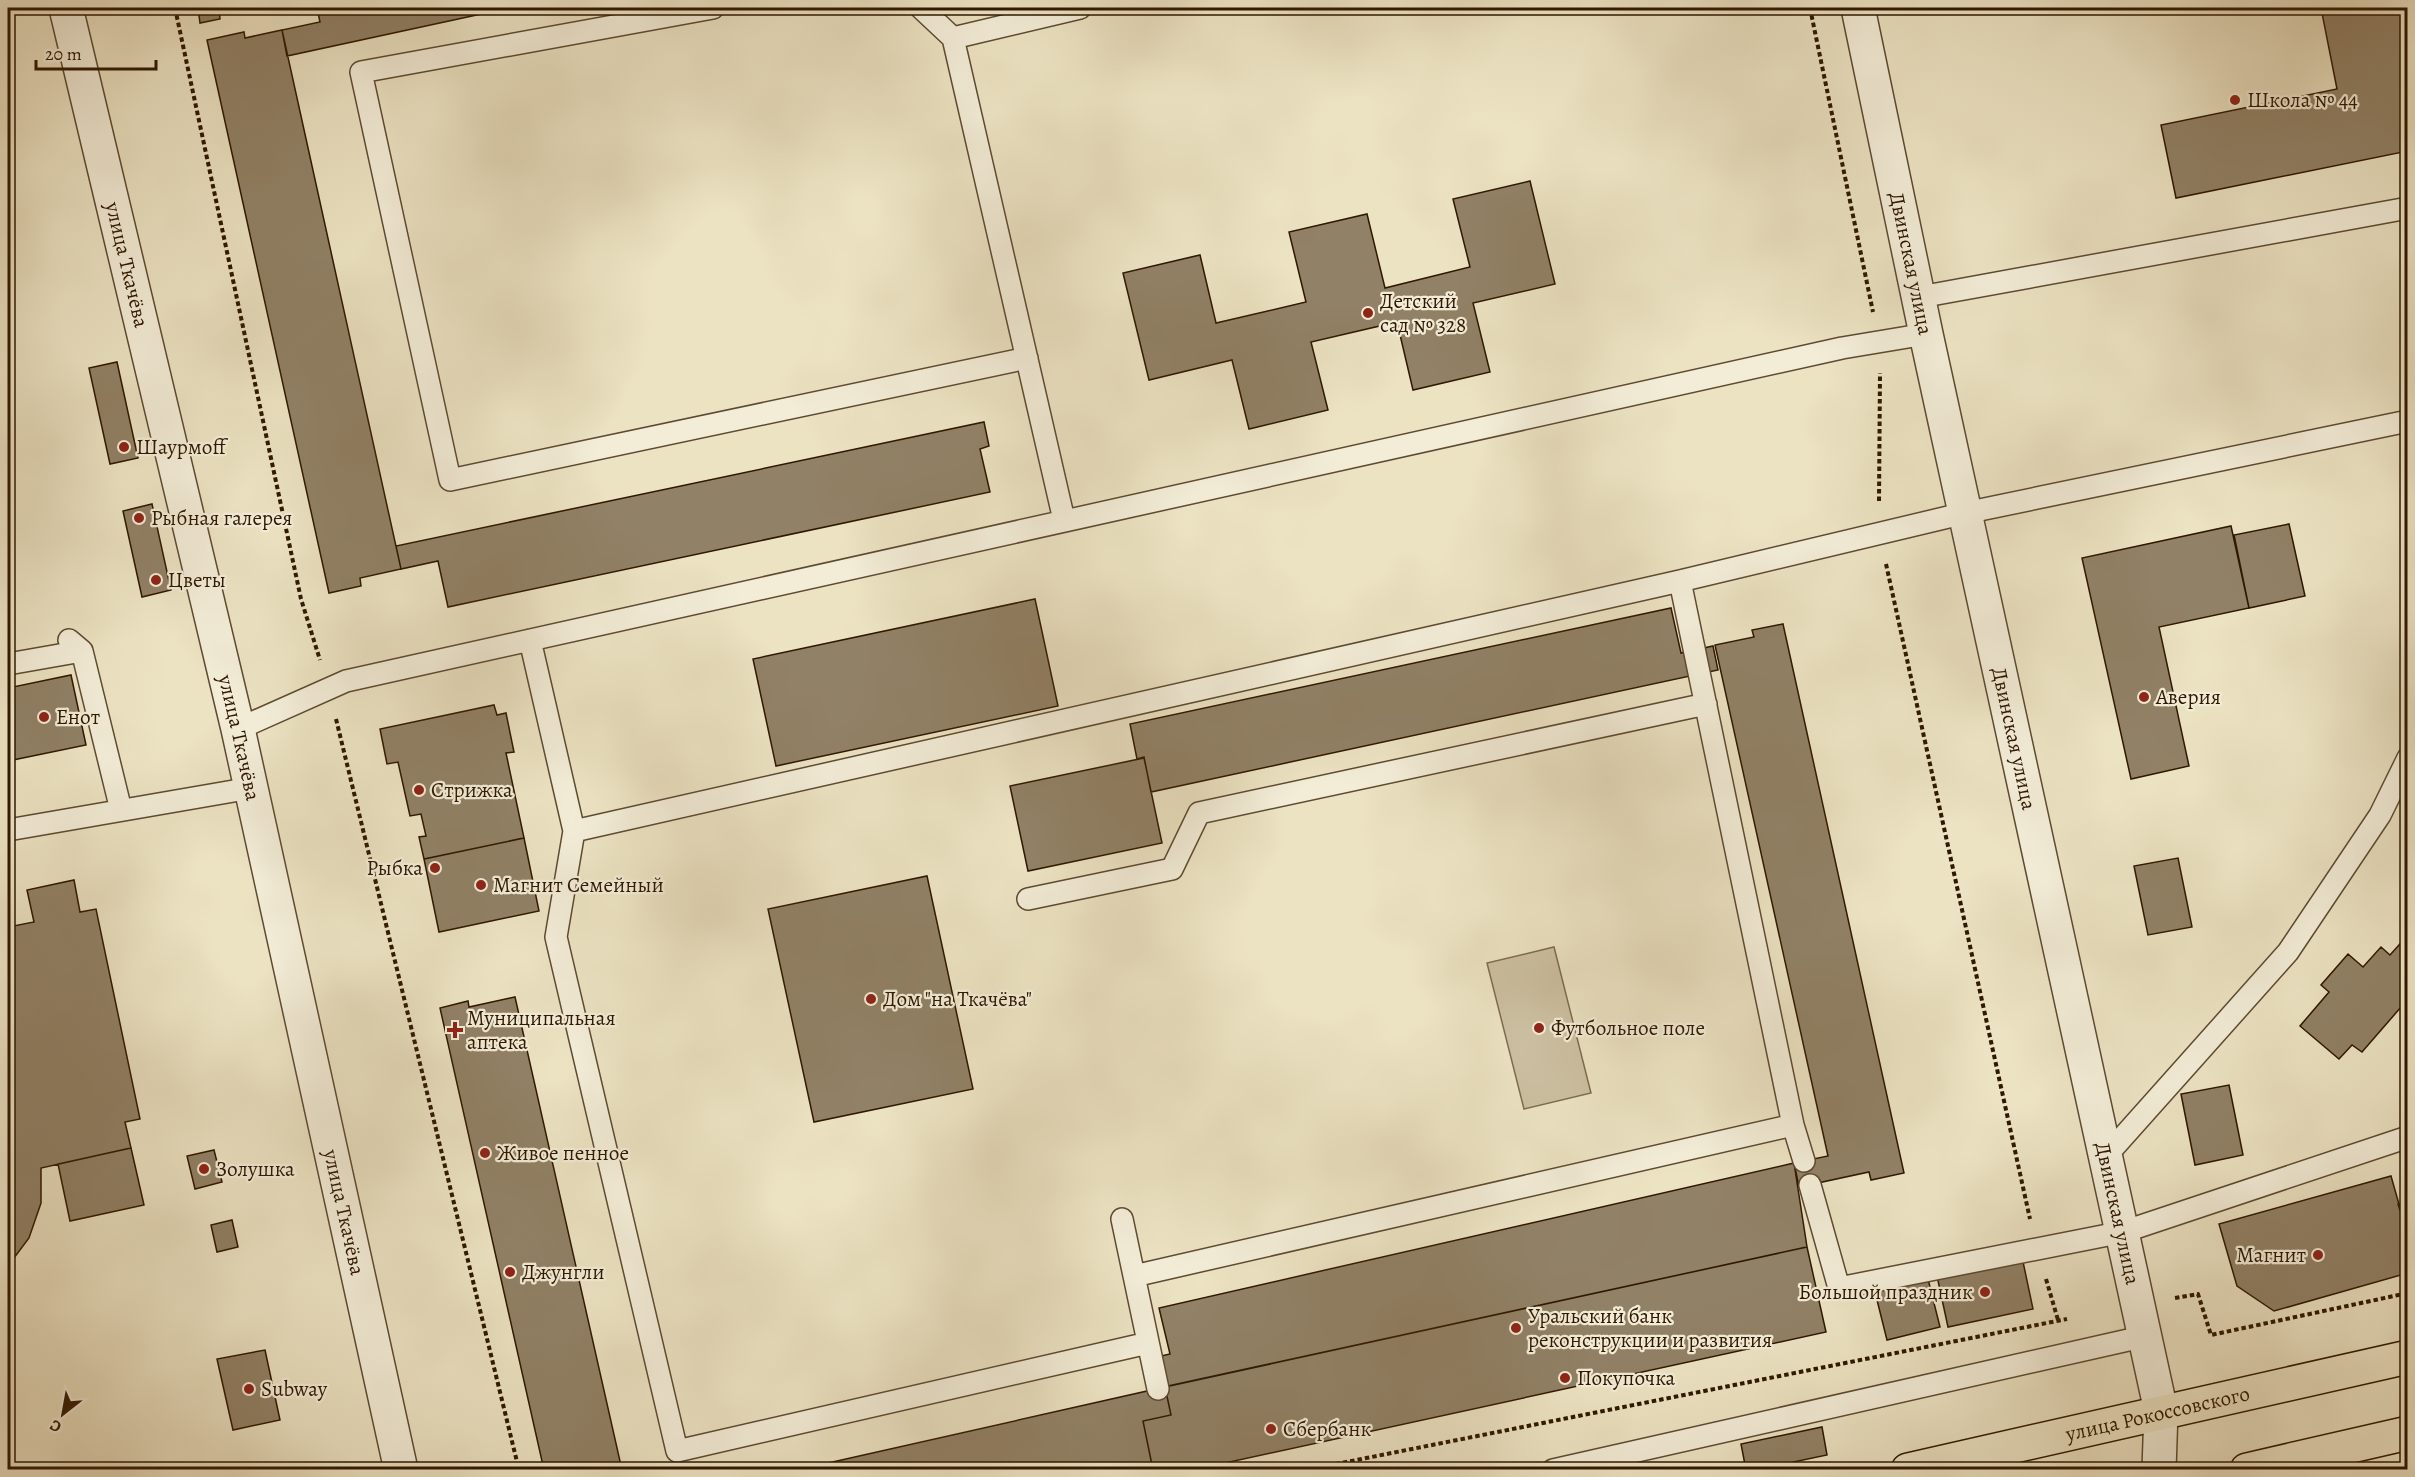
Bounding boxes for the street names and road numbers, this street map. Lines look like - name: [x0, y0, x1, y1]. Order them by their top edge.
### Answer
- street label: Двинская улица: [1883, 190, 1940, 338]
- street label: улица Ткачёва: [99, 198, 156, 331]
- street label: Двинская улица: [1985, 665, 2043, 813]
- street label: улица Ткачёва: [211, 671, 267, 803]
- street label: Двинская улица: [2089, 1139, 2147, 1288]
- street label: улица Ткачёва: [317, 1146, 372, 1278]
- street label: улица Рокоссовского: [2062, 1379, 2252, 1448]

